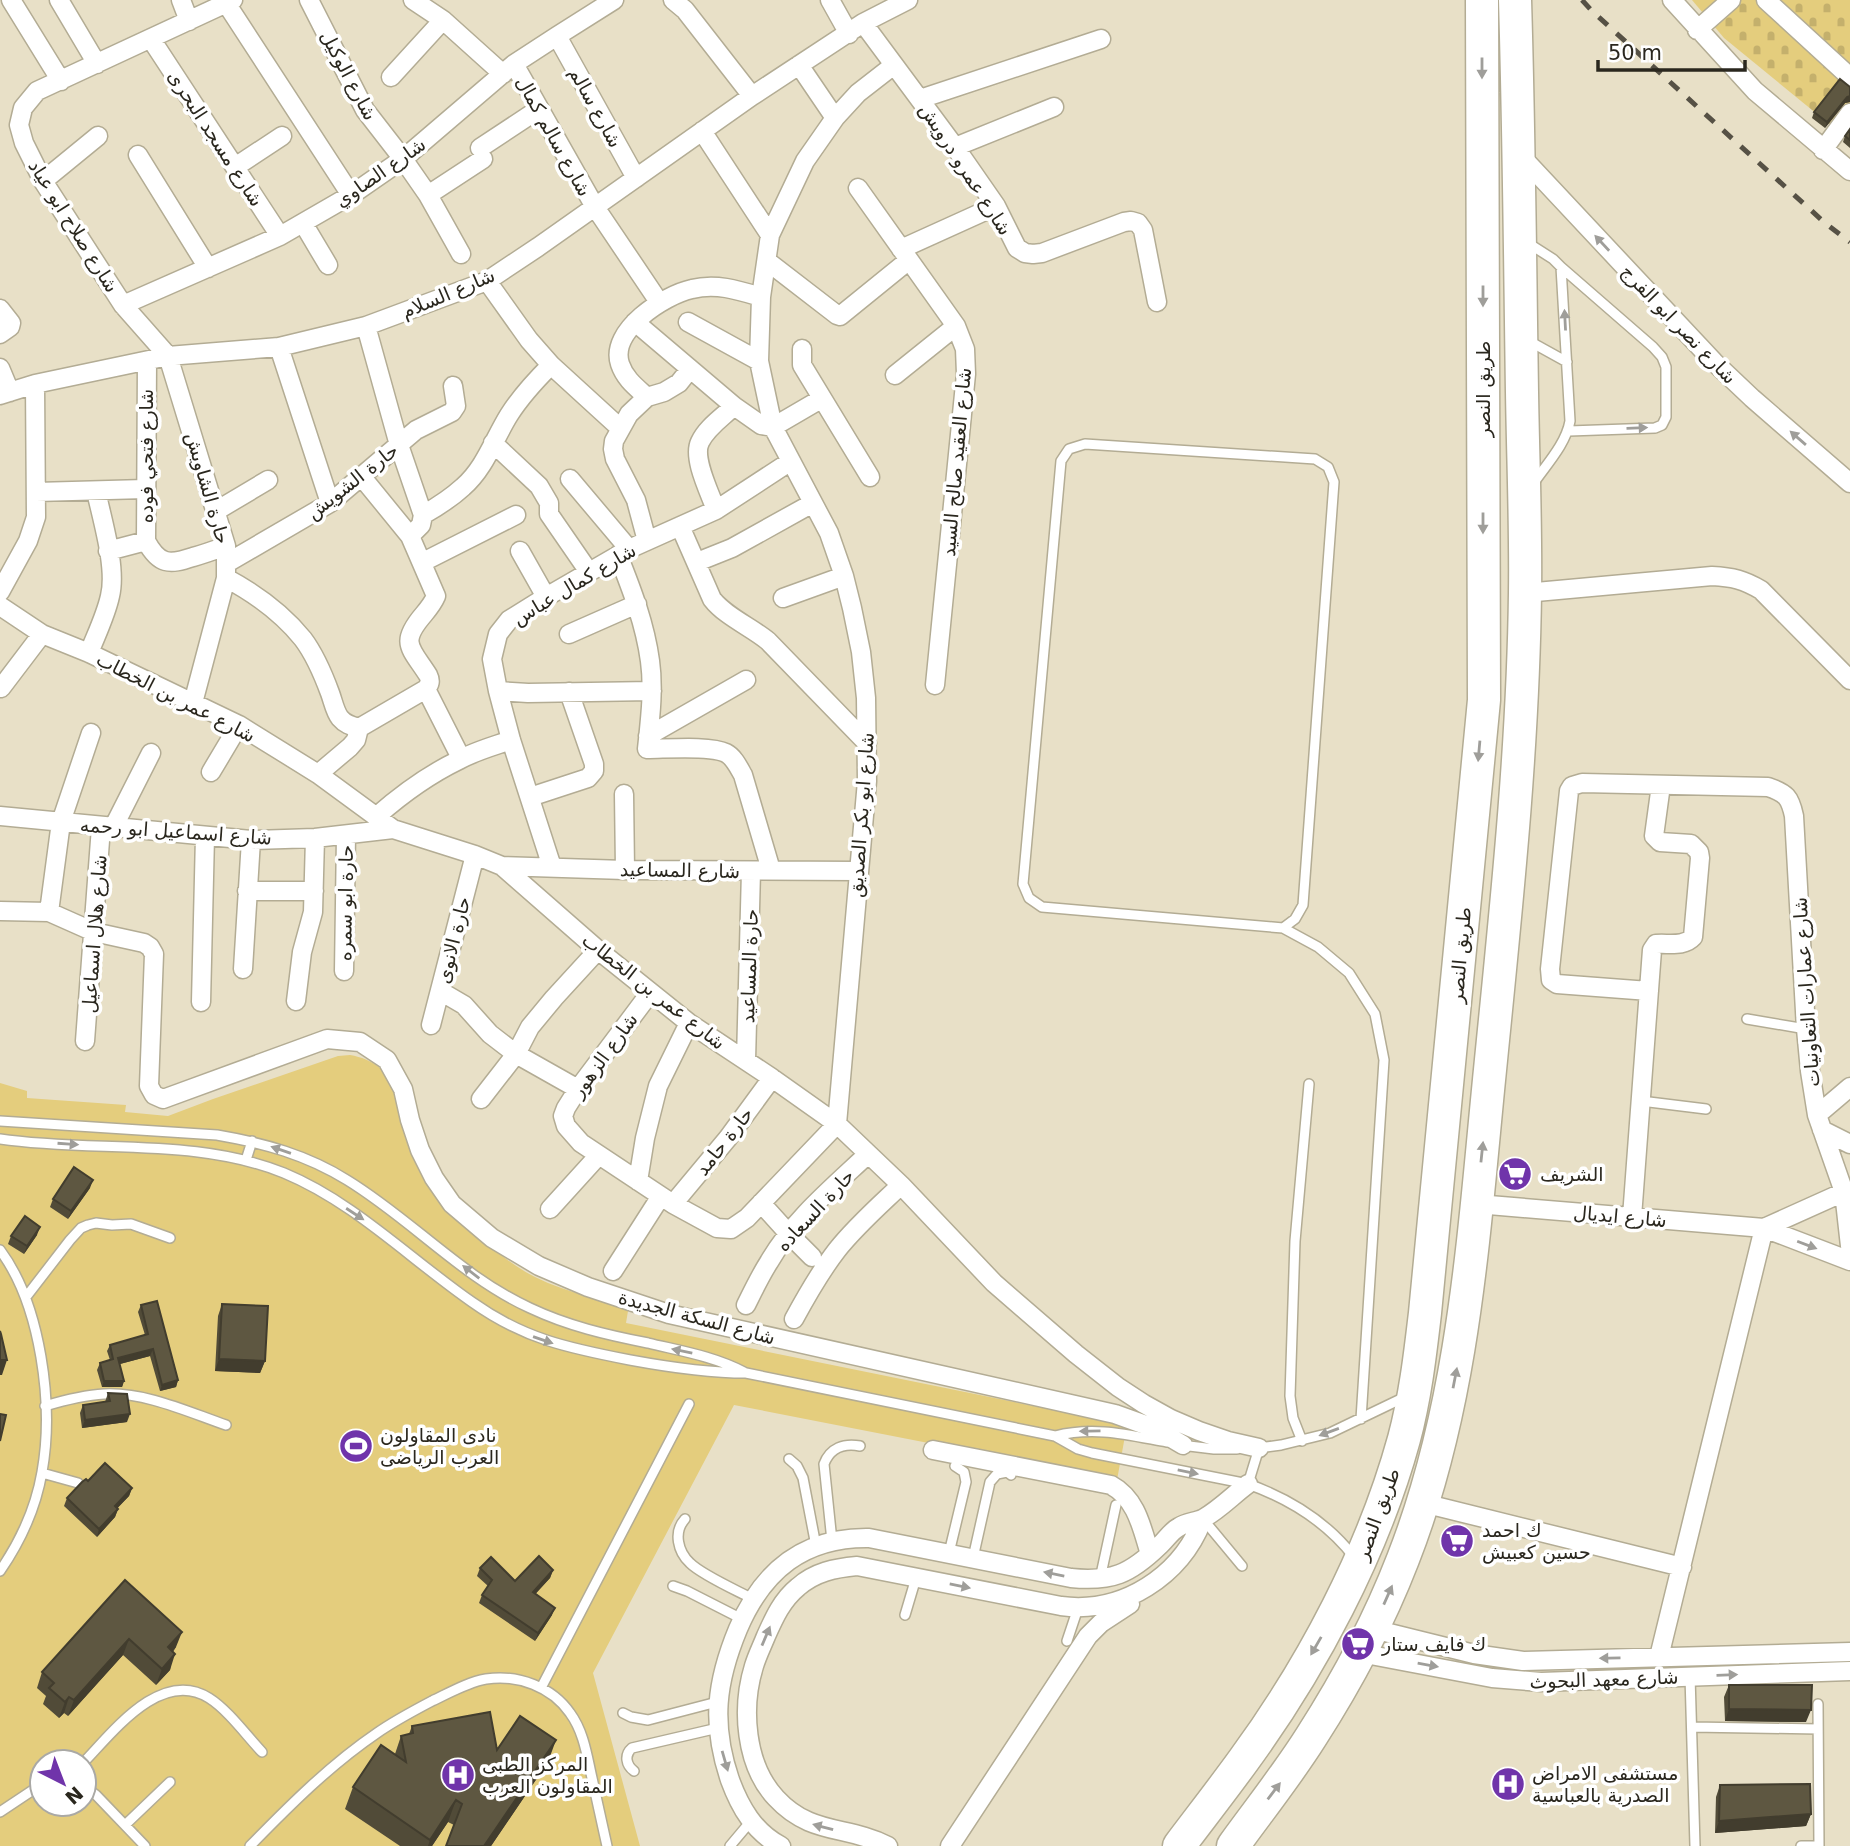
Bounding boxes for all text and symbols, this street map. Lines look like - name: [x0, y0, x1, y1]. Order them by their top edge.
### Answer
- street label: شارع الوكيل: [315, 26, 382, 124]
- scale bar: [1598, 28, 1745, 72]
- text: 50 m: [1608, 41, 1662, 65]
- one-way arrow: [1476, 57, 1488, 79]
- street label: شارع سالم: [564, 63, 627, 151]
- street label: شارع مسجد البحرى: [163, 66, 268, 211]
- street label: شارع سالم كمال: [511, 72, 596, 200]
- street label: شارع عمرو درويش: [914, 99, 1017, 240]
- street label: شارع الصاوي: [330, 133, 430, 212]
- street label: شارع صلاح ابو عياد: [24, 156, 124, 297]
- one-way arrow: [1594, 234, 1610, 252]
- street label: شارع نصر ابو الفرج: [1616, 260, 1741, 389]
- street label: شارع السلام: [398, 263, 498, 323]
- one-way arrow: [1477, 285, 1489, 307]
- one-way arrow: [1559, 309, 1570, 331]
- street label: طريق النصر: [1472, 341, 1495, 438]
- street label: شارع العقيد صالح السيد: [937, 367, 976, 557]
- street label: شارع فتحي فوده: [135, 389, 158, 523]
- one-way arrow: [1626, 423, 1648, 434]
- street label: حارة الشاويش: [181, 430, 234, 547]
- one-way arrow: [1790, 431, 1807, 446]
- street label: حارة الشويش: [302, 438, 403, 524]
- one-way arrow: [1477, 512, 1489, 534]
- street label: شارع كمال عباس: [508, 539, 640, 630]
- street label: شارع عمر بن الخطاب: [92, 647, 259, 748]
- street label: شارع ابو بكر الصديق: [844, 732, 879, 898]
- one-way arrow: [1473, 740, 1484, 762]
- street label: شارع اسماعيل ابو رحمه: [79, 813, 273, 850]
- street label: حارة ابو سمره: [333, 845, 358, 961]
- street label: شارع هلال اسماعيل: [77, 854, 112, 1014]
- street label: شارع المساعيد: [620, 858, 740, 883]
- street label: حارة الانوى: [432, 894, 475, 986]
- street label: شارع عمارات التعاونيات: [1788, 896, 1825, 1088]
- street label: طريق النصر: [1445, 906, 1476, 1005]
- street label: حارة المساعيد: [736, 908, 763, 1024]
- street label: شارع عمر بن الخطاب: [577, 928, 730, 1054]
- street label: شارع الزهور: [565, 1009, 643, 1103]
- street label: حارة حامد: [691, 1103, 758, 1180]
- one-way arrow: [57, 1139, 79, 1150]
- one-way arrow: [1477, 1141, 1488, 1163]
- one-way arrow: [270, 1144, 291, 1154]
- supermarket icon: الشريف: [1496, 1155, 1534, 1193]
- place label: الشريف: [1540, 1163, 1603, 1186]
- street label: حارة السعاده: [771, 1164, 859, 1256]
- street label: شارع ايديال: [1572, 1201, 1668, 1232]
- one-way arrow: [345, 1208, 365, 1221]
- one-way arrow: [1796, 1239, 1817, 1250]
- one-way arrow: [462, 1265, 480, 1280]
- street label: شارع السكة الجديدة: [616, 1285, 778, 1349]
- one-way arrow: [533, 1335, 554, 1346]
- one-way arrow: [671, 1345, 693, 1356]
- one-way arrow: [1449, 1367, 1460, 1389]
- place label: نادى المقاولون العرب الرياضى: [380, 1424, 499, 1469]
- one-way arrow: [1079, 1425, 1101, 1437]
- sports icon: نادى المقاولون العرب الرياضى: [337, 1427, 375, 1465]
- one-way arrow: [1319, 1427, 1340, 1438]
- street label: طريق النصر: [1350, 1465, 1405, 1564]
- one-way arrow: [1177, 1466, 1199, 1477]
- place label: ك احمد حسين كعبيش: [1482, 1519, 1591, 1564]
- supermarket icon: ك احمد حسين كعبيش: [1438, 1522, 1476, 1560]
- one-way arrow: [1043, 1569, 1065, 1580]
- one-way arrow: [949, 1581, 971, 1592]
- one-way arrow: [1382, 1585, 1394, 1605]
- supermarket icon: ك فايف ستار: [1339, 1625, 1377, 1663]
- one-way arrow: [760, 1626, 772, 1646]
- place label: ك فايف ستار: [1381, 1633, 1486, 1656]
- one-way arrow: [1310, 1637, 1322, 1656]
- one-way arrow: [1599, 1652, 1621, 1664]
- one-way arrow: [1417, 1660, 1439, 1671]
- street label: شارع معهد البحوث: [1529, 1665, 1679, 1694]
- one-way arrow: [1716, 1670, 1738, 1681]
- north arrow: [28, 1748, 98, 1818]
- one-way arrow: [720, 1751, 730, 1772]
- place label: المركز الطبى المقاولون العرب: [482, 1753, 613, 1798]
- hospital icon: المركز الطبى المقاولون العرب: [439, 1756, 477, 1794]
- place label: مستشفى الامراض الصدرية بالعباسية: [1532, 1762, 1678, 1807]
- hospital icon: مستشفى الامراض الصدرية بالعباسية: [1489, 1765, 1527, 1803]
- text: N: [61, 1782, 88, 1809]
- one-way arrow: [1266, 1783, 1281, 1801]
- one-way arrow: [812, 1821, 833, 1831]

